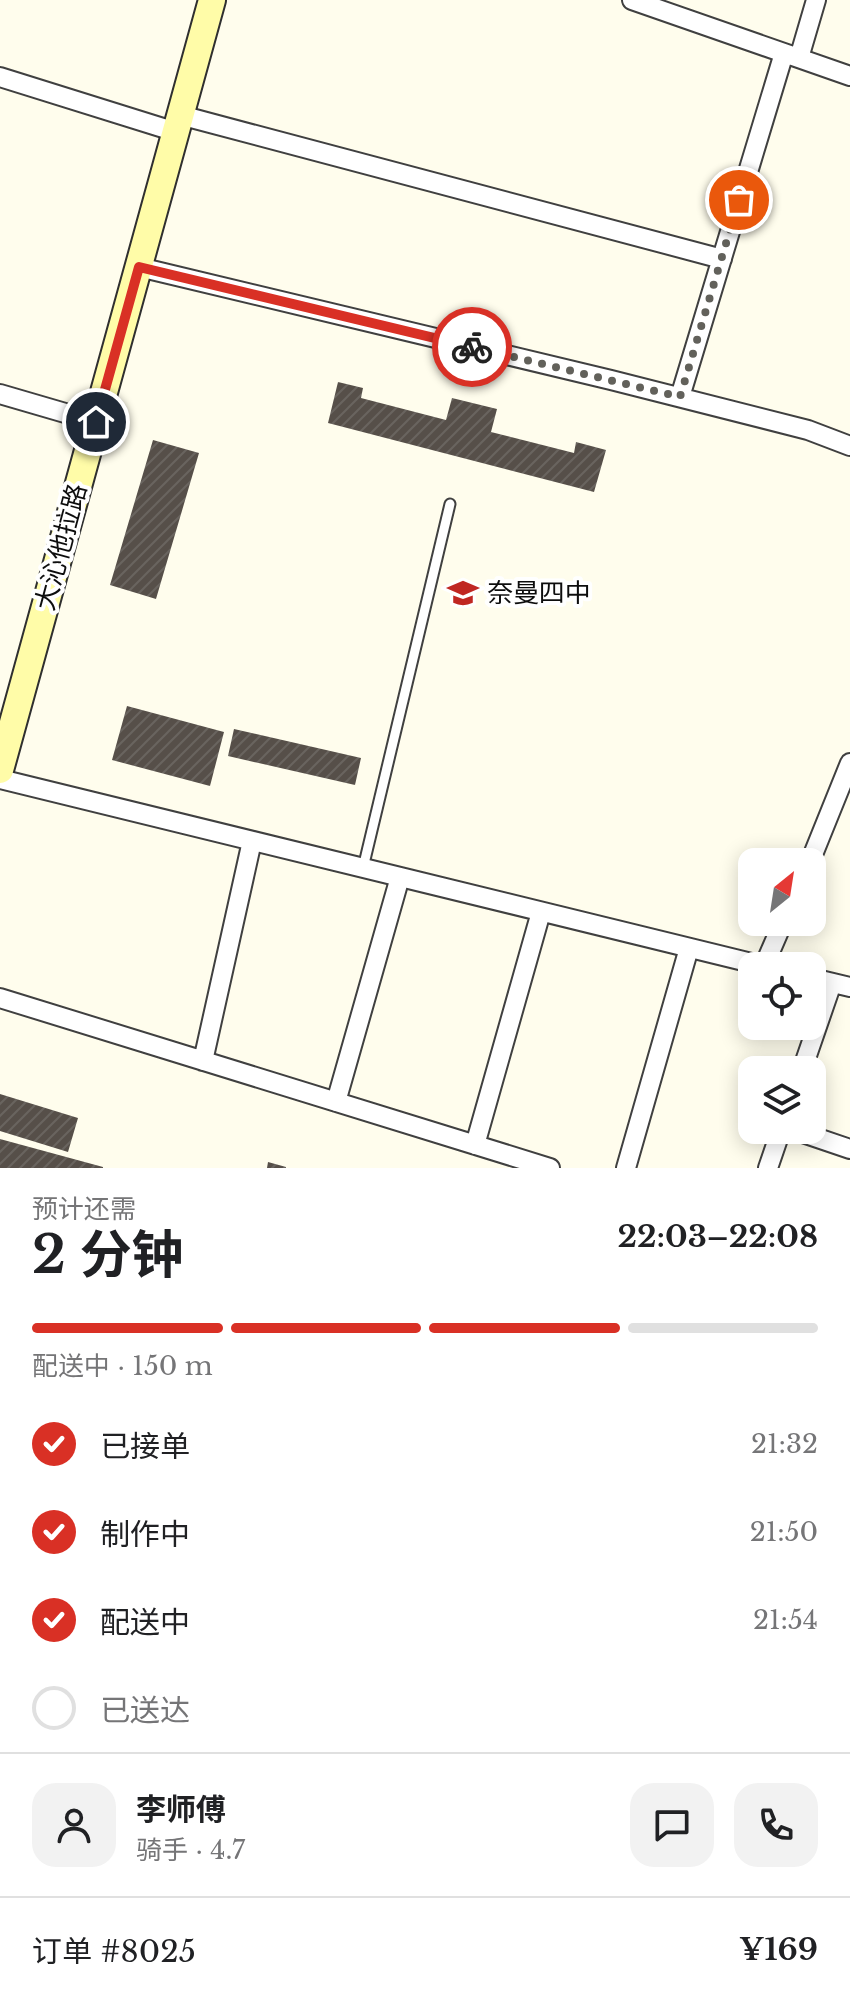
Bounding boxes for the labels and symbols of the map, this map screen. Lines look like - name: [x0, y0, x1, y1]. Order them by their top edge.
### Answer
- pin: [705, 166, 773, 234]
- courier: [432, 307, 512, 387]
- pin: [62, 388, 130, 456]
- street label: 大沁他拉路: [29, 480, 93, 614]
- school or university icon: 奈曼四中: [446, 576, 480, 610]
- place label: 奈曼四中: [487, 577, 591, 609]
- north arrow: [738, 848, 826, 936]

